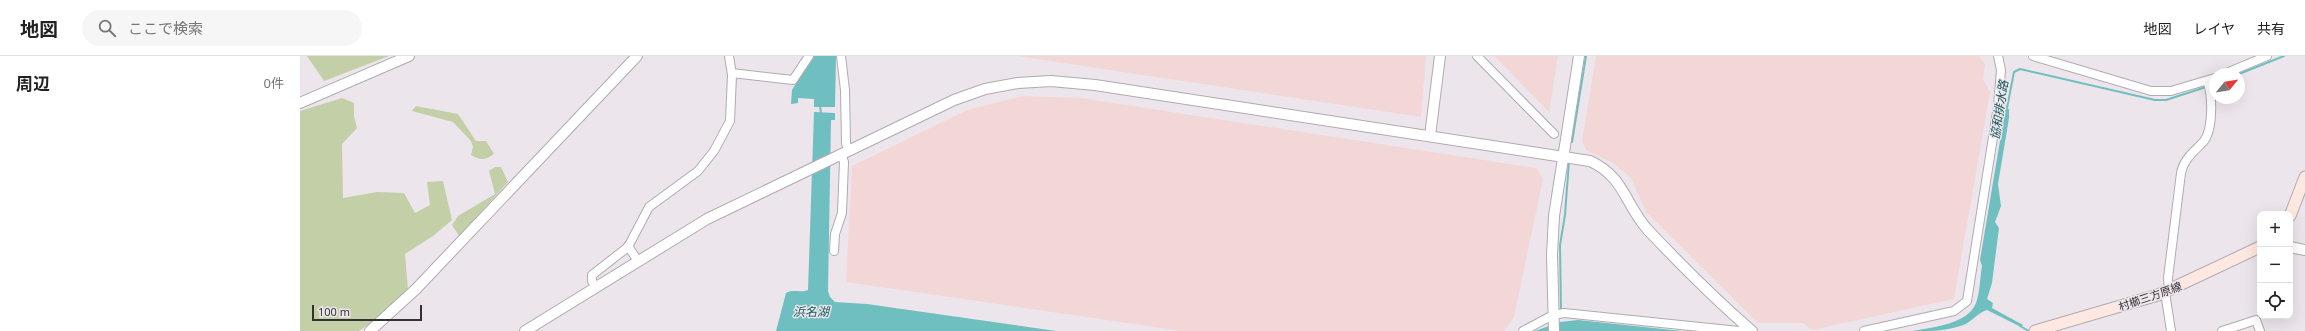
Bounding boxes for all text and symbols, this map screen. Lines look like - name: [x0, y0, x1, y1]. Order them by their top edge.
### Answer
- search box: [82, 10, 362, 46]
- text: 地図: [20, 16, 58, 42]
- icon: search: [96, 17, 118, 39]
- text: ここで検索: [128, 18, 203, 38]
- text: 地図: [2143, 19, 2171, 38]
- text: レイヤ: [2193, 19, 2235, 38]
- text: 共有: [2257, 19, 2285, 38]
- north arrow: [2209, 68, 2245, 104]
- text: 周辺: [16, 72, 50, 95]
- text: 0件: [264, 74, 284, 92]
- water label: 協和排水路: [1986, 78, 2012, 141]
- map controls: [2257, 211, 2293, 319]
- button: +: [2257, 211, 2293, 247]
- button: −: [2257, 247, 2293, 283]
- street label: 村櫛三方原線: [2116, 278, 2184, 314]
- button: locate: [2257, 283, 2293, 319]
- scale bar: [312, 303, 422, 322]
- water label: 浜名湖: [793, 303, 831, 320]
- text: 100 m: [318, 304, 350, 319]

